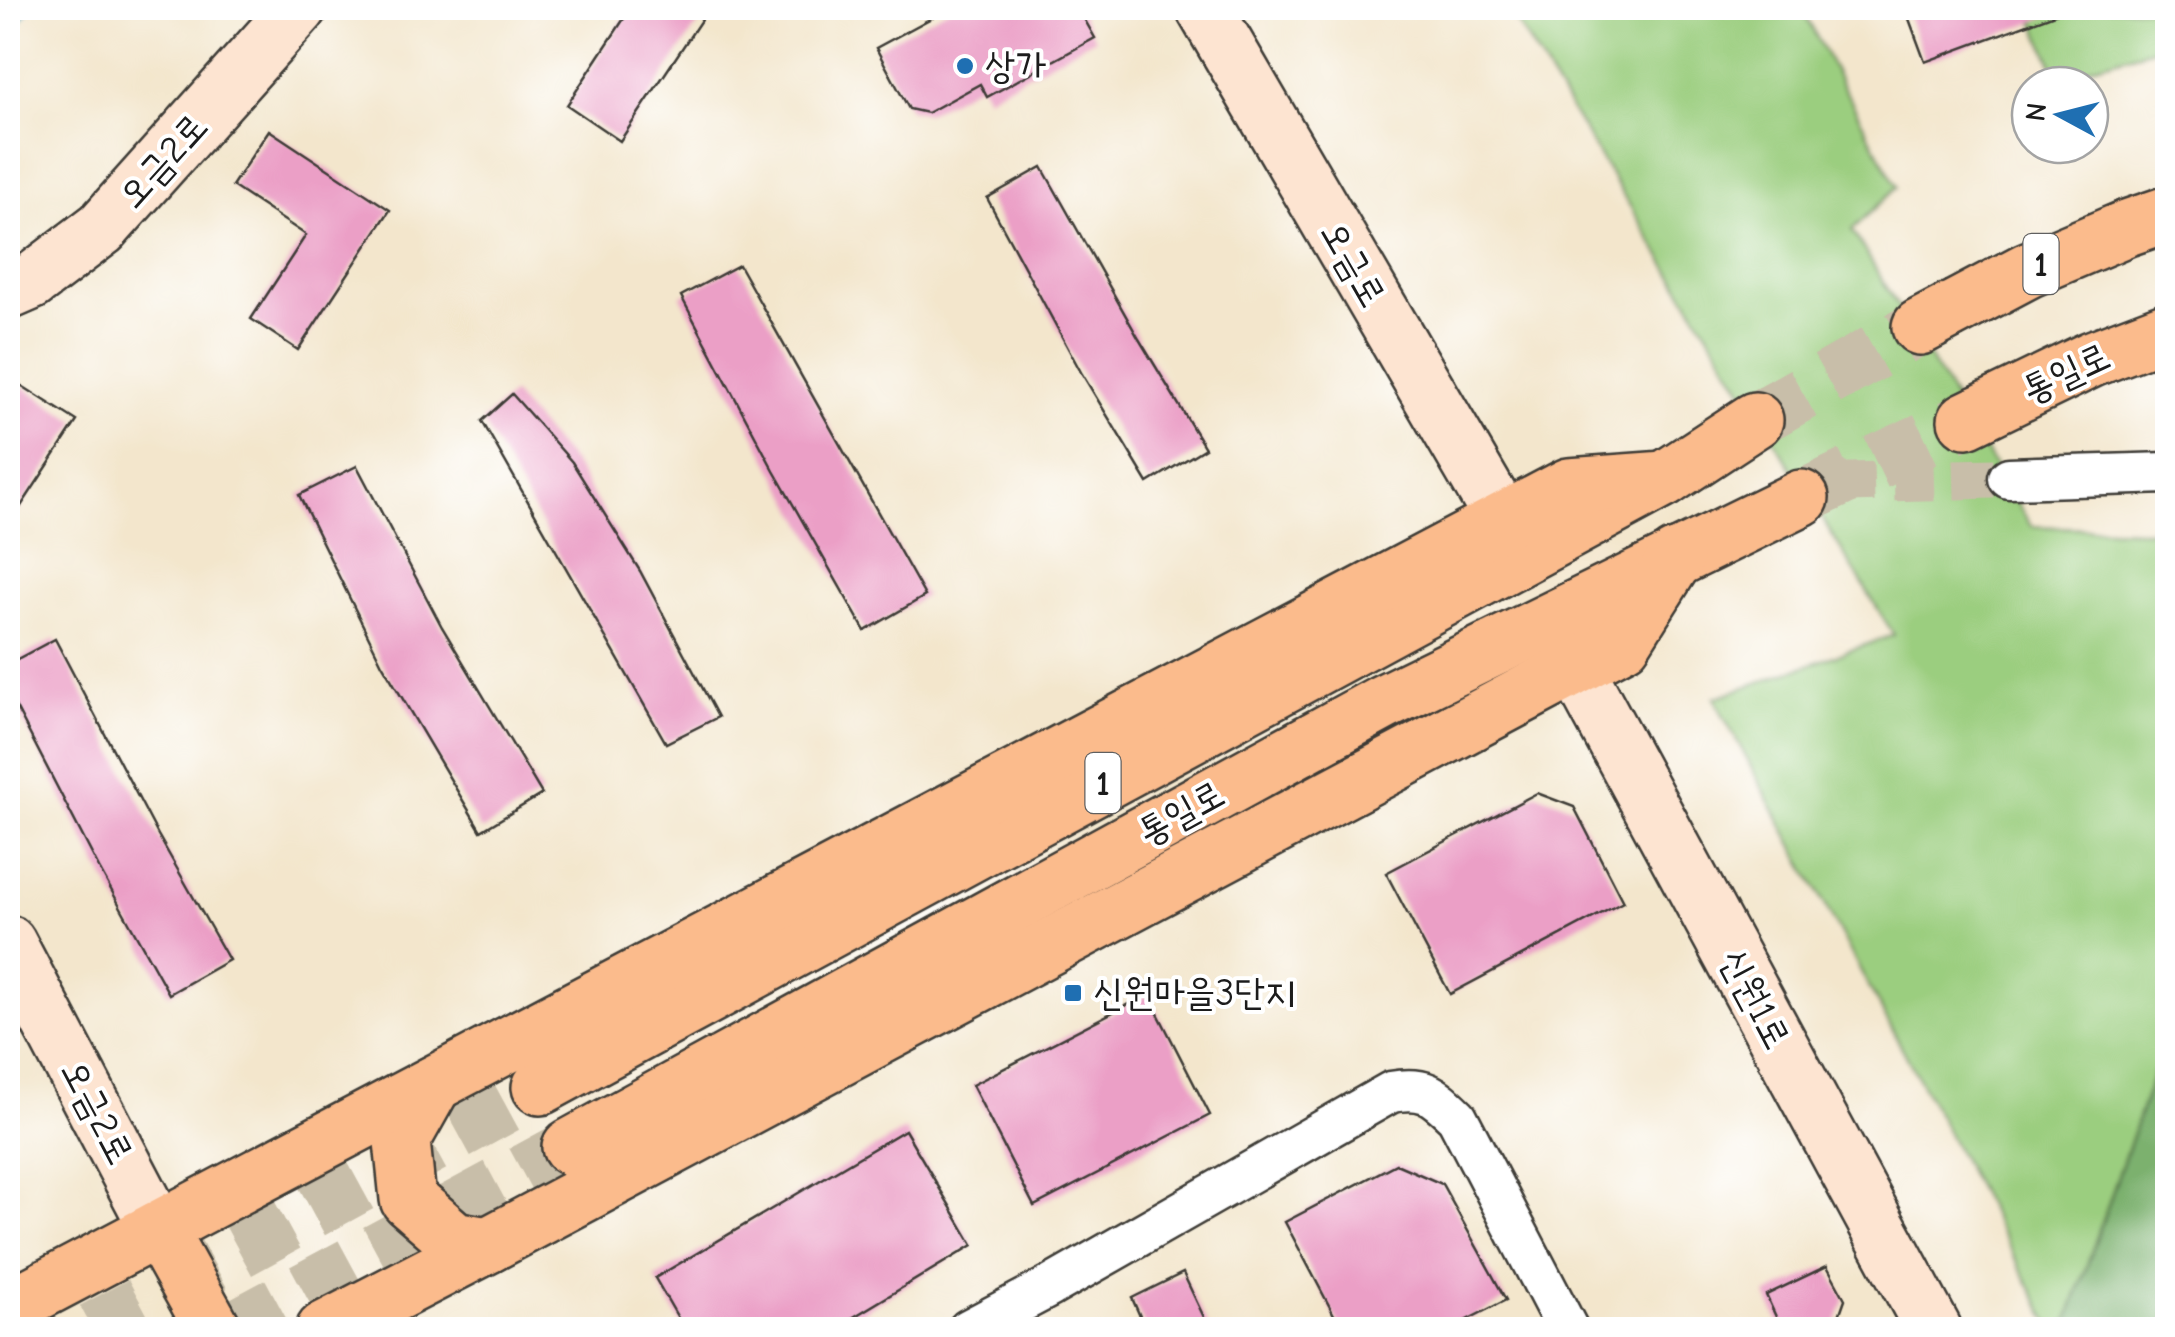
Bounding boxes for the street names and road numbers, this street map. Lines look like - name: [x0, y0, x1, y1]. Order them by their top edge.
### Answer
- street label: 오금2로: [109, 105, 217, 217]
- street label: 오금로: [1311, 213, 1395, 315]
- road number: 1: [2024, 234, 2058, 294]
- street label: 통일로: [2015, 334, 2117, 412]
- road number: 1: [1086, 753, 1120, 813]
- street label: 통일로: [1130, 772, 1232, 854]
- street label: 신원1로: [1711, 942, 1799, 1056]
- street label: 오금2로: [51, 1052, 143, 1172]

